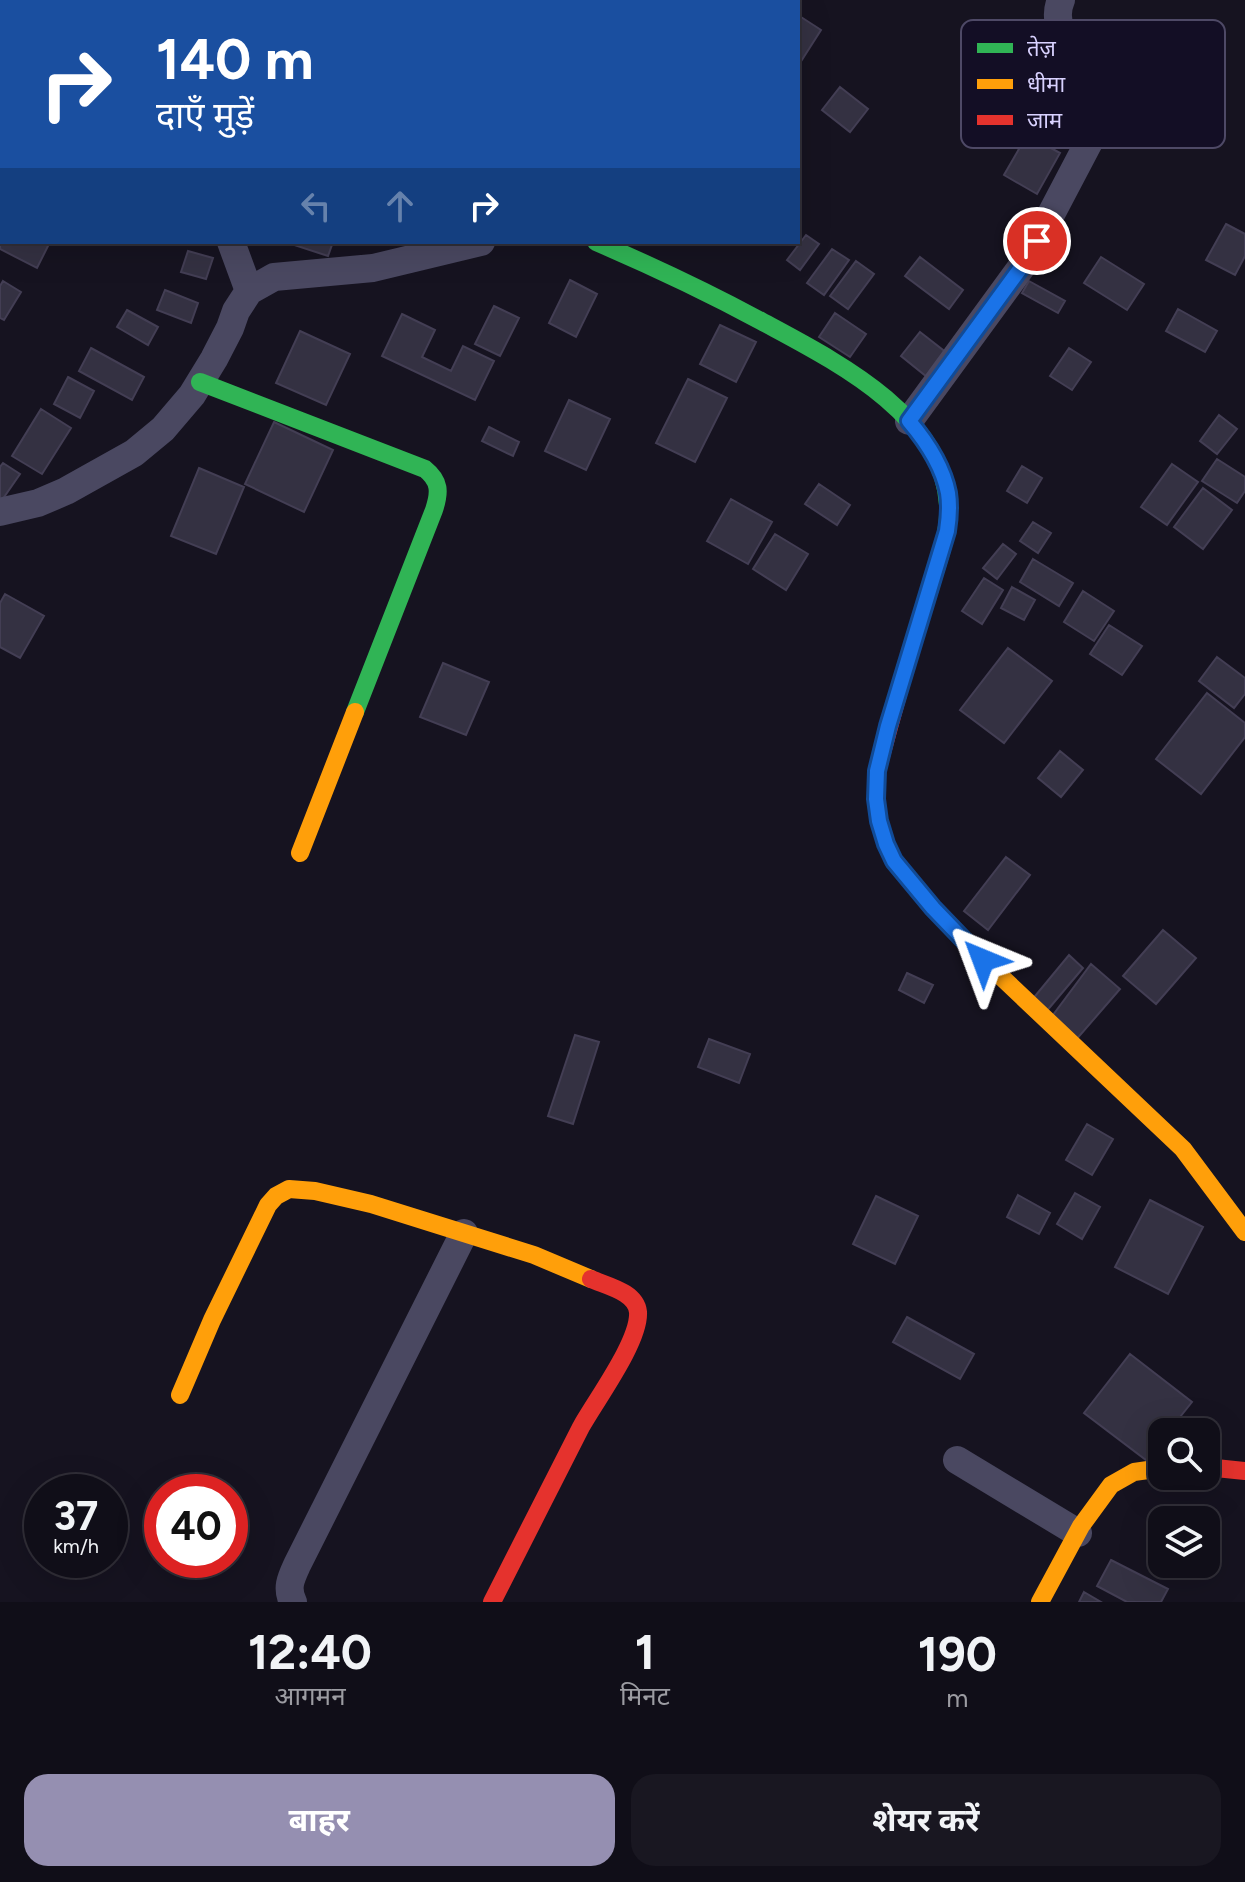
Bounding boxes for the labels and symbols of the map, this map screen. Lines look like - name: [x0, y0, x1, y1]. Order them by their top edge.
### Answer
- legend: [961, 20, 1225, 148]
- text: तेज़: [1027, 35, 1057, 62]
- text: धीमा: [1027, 71, 1065, 98]
- text: जाम: [1027, 107, 1063, 134]
- pin: [1003, 207, 1071, 275]
- position arrow: [941, 918, 1025, 1002]
- speed limit sign: 40: [144, 1474, 248, 1578]

